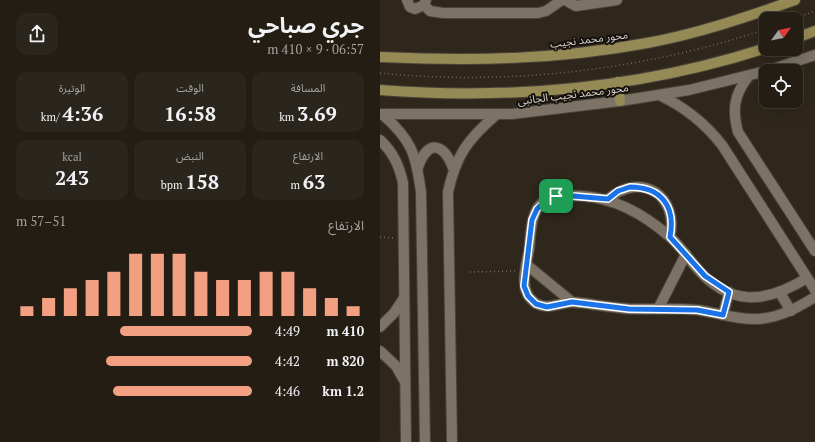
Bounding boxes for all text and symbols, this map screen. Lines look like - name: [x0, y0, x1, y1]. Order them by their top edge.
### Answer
- text: جري صباحي: [248, 10, 364, 39]
- north arrow: [759, 12, 803, 56]
- map controls: [759, 12, 803, 108]
- button: share: [16, 13, 58, 55]
- street label: محور محمد نجيب: [549, 27, 629, 51]
- text: 06:57 · 9 × 410 m: [267, 40, 364, 58]
- button: locate: [759, 64, 803, 108]
- street label: محور محمد نجيب الجانبى: [517, 80, 629, 108]
- text: الوتيرة: [59, 81, 85, 95]
- text: الوقت: [176, 81, 204, 95]
- text: المسافة: [291, 81, 325, 95]
- text: 4:36: [62, 100, 103, 127]
- text: 16:58: [164, 100, 216, 127]
- text: 3.69: [297, 100, 337, 127]
- text: /km: [41, 110, 62, 124]
- text: km: [279, 110, 297, 124]
- text: النبض: [176, 149, 204, 163]
- text: الارتفاع: [293, 149, 323, 163]
- text: kcal: [62, 150, 82, 164]
- text: 243: [55, 164, 89, 191]
- text: 158: [185, 168, 219, 195]
- text: 63: [303, 168, 325, 195]
- text: bpm: [161, 178, 185, 192]
- text: m: [291, 178, 303, 192]
- pin: [539, 179, 573, 213]
- icon: arrive: [545, 185, 567, 207]
- text: 51–57 m: [16, 212, 66, 230]
- text: الارتفاع: [328, 216, 364, 234]
- text: 4:49: [275, 322, 300, 340]
- text: 410 m: [326, 322, 364, 340]
- text: 4:42: [275, 352, 300, 370]
- text: 820 m: [326, 352, 364, 370]
- text: 4:46: [275, 382, 300, 400]
- text: 1.2 km: [322, 382, 364, 400]

